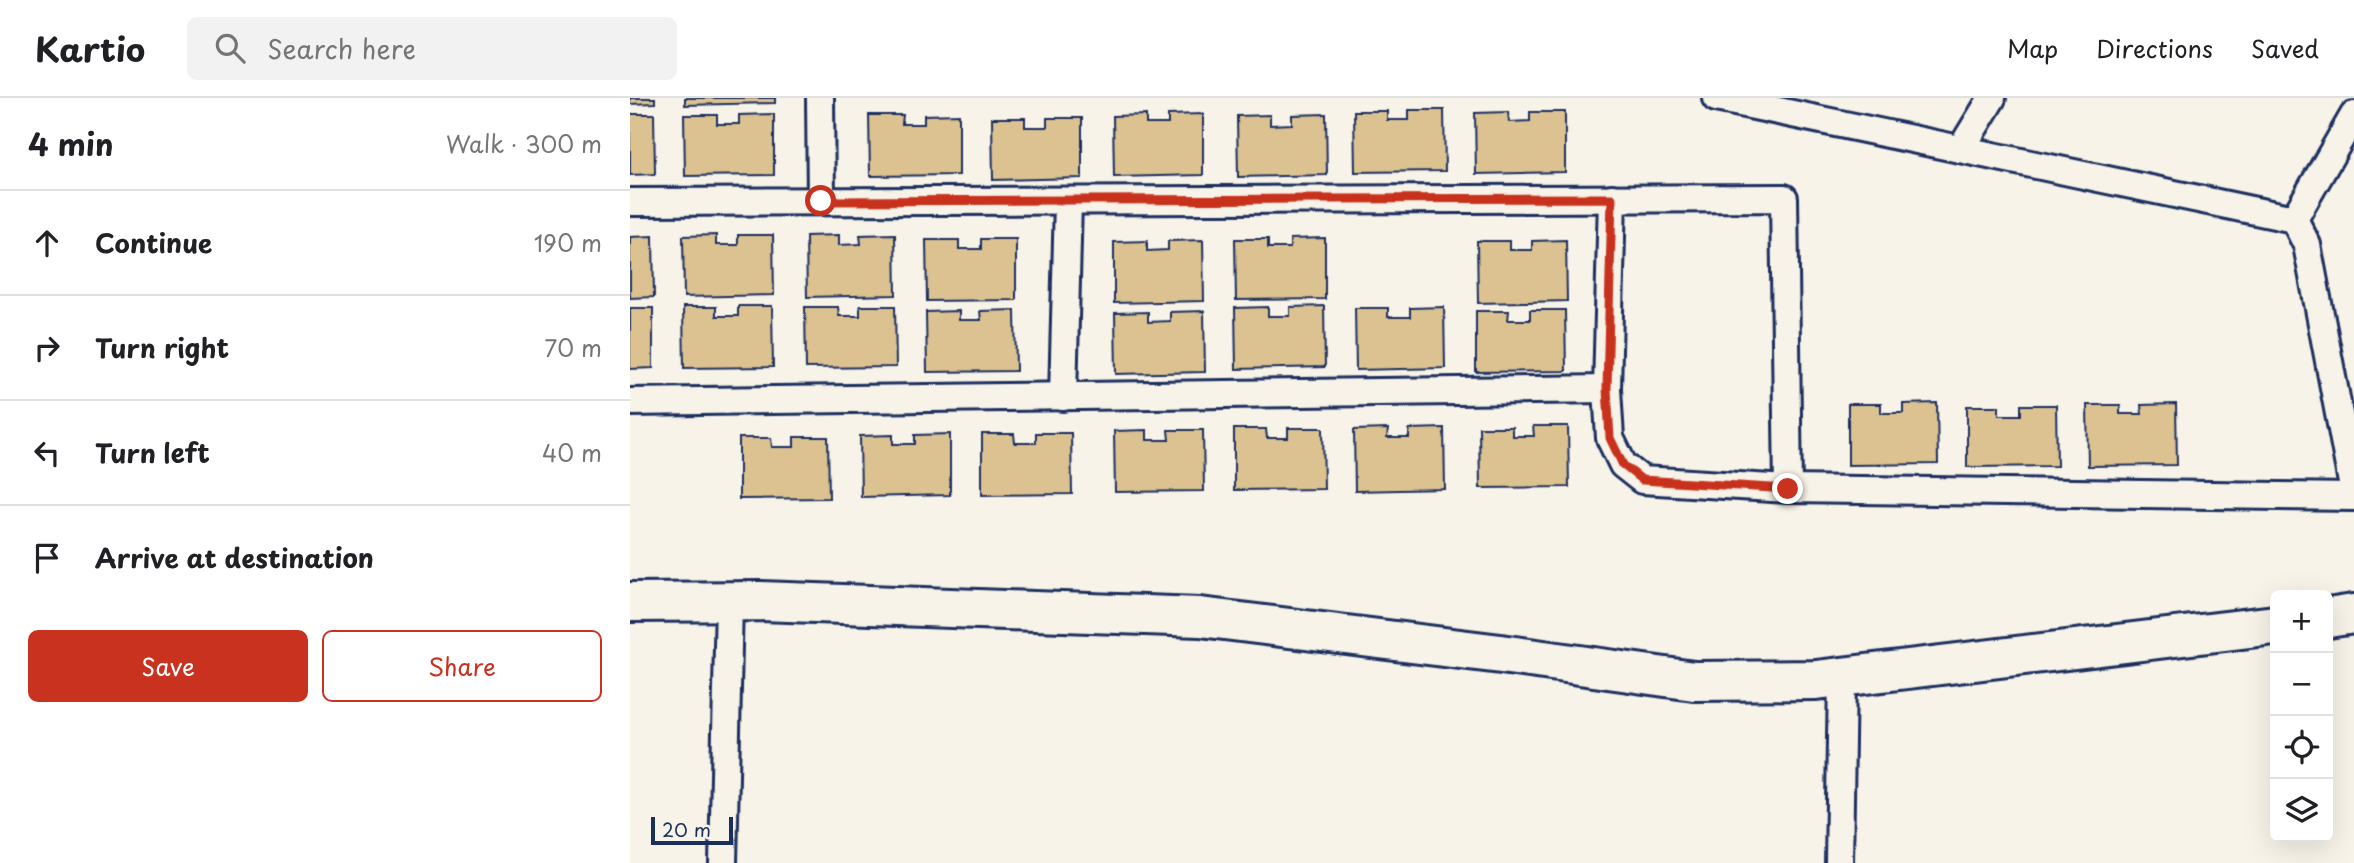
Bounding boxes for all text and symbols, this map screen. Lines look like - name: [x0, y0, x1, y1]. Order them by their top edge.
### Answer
- search box: [187, 17, 677, 80]
- text: Kartio: [35, 23, 145, 73]
- icon: search: [211, 29, 249, 67]
- text: Search here: [267, 29, 416, 68]
- text: Map: [2007, 30, 2058, 66]
- text: Directions: [2096, 30, 2213, 66]
- text: Saved: [2251, 30, 2319, 66]
- text: 4 min: [28, 121, 114, 166]
- text: Walk · 300 m: [446, 126, 602, 161]
- route start: [805, 185, 836, 216]
- text: Continue: [95, 223, 212, 262]
- icon: ahead: [28, 224, 66, 262]
- text: 190 m: [534, 225, 602, 260]
- text: Turn right: [95, 328, 229, 367]
- icon: right: [28, 329, 66, 367]
- text: 70 m: [544, 330, 602, 365]
- text: Turn left: [95, 433, 210, 472]
- icon: left: [28, 434, 66, 472]
- text: 40 m: [542, 435, 602, 470]
- route end: [1772, 473, 1803, 504]
- text: Arrive at destination: [95, 538, 374, 577]
- icon: arrive: [28, 539, 66, 577]
- map controls: [2270, 590, 2333, 842]
- button: +: [2270, 590, 2333, 653]
- button: Save: [28, 630, 308, 702]
- button: Share: [322, 630, 602, 702]
- button: −: [2270, 653, 2333, 716]
- button: locate: [2270, 716, 2333, 779]
- button: layers: [2270, 779, 2333, 842]
- scale bar: [651, 814, 733, 846]
- text: 20 m: [662, 815, 711, 843]

